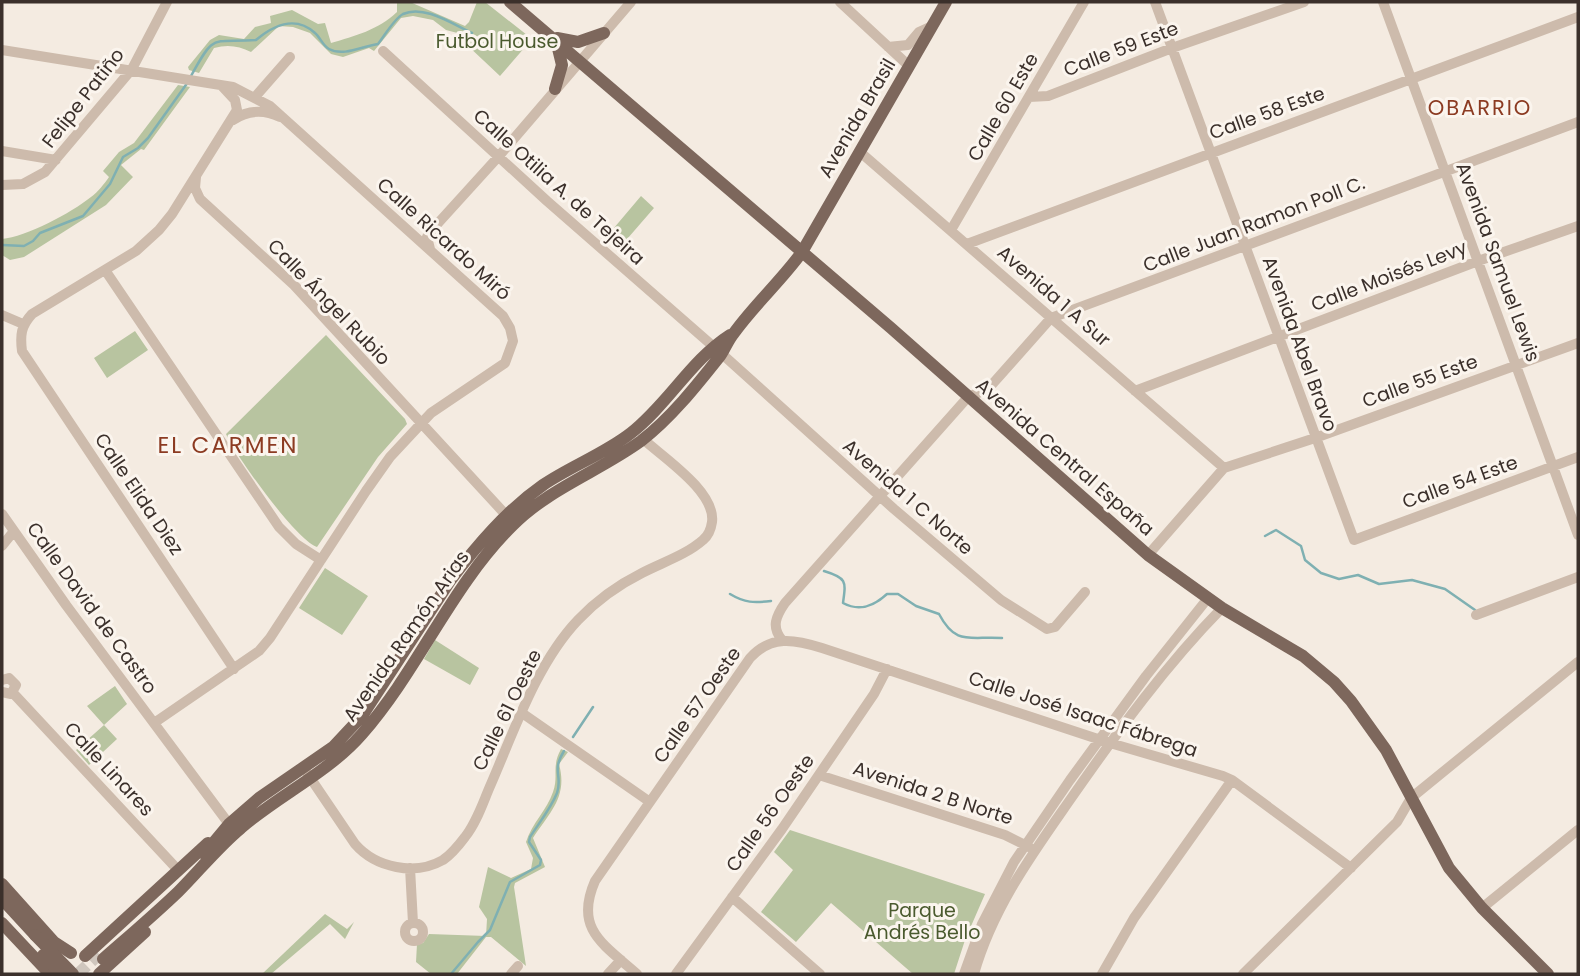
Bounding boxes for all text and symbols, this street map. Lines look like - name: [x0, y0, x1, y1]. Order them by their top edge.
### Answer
- street label: Calle 59 Este: [1060, 15, 1182, 83]
- park label: Futbol House: [436, 28, 558, 55]
- street label: Felipe Patiño: [35, 42, 131, 154]
- street label: Calle 60 Este: [961, 48, 1045, 166]
- street label: Avenida Brasil: [812, 53, 902, 183]
- street label: Calle 58 Este: [1205, 80, 1329, 146]
- district label: OBARRIO: [1428, 93, 1532, 122]
- street label: Calle Otilia A. de Tejeira: [467, 103, 651, 271]
- street label: Avenida Samuel Lewis: [1449, 159, 1547, 365]
- street label: Calle Juan Ramon Poll C.: [1139, 169, 1369, 279]
- street label: Calle Ricardo Miró: [371, 172, 517, 306]
- street label: Calle Ángel Rubio: [261, 233, 397, 371]
- street label: Calle Moisés Levy: [1307, 234, 1471, 318]
- street label: Avenida 1 A Sur: [991, 239, 1117, 353]
- street label: Avenida Abel Bravo: [1256, 253, 1344, 435]
- street label: Calle 55 Este: [1359, 348, 1481, 414]
- street label: Avenida Central España: [970, 372, 1160, 542]
- street label: Calle Elida Diez: [88, 428, 190, 560]
- district label: EL CARMEN: [158, 429, 298, 461]
- street label: Avenida 1 C Norte: [837, 433, 979, 561]
- street label: Calle 54 Este: [1399, 449, 1521, 515]
- street label: Calle David de Castro: [20, 517, 164, 699]
- street label: Avenida Ramón Arias: [337, 545, 475, 727]
- street label: Calle 57 Oeste: [647, 641, 747, 769]
- street label: Calle 61 Oeste: [466, 645, 548, 775]
- street label: Calle José Isaac Fábrega: [965, 664, 1201, 764]
- street label: Calle Linares: [58, 716, 160, 822]
- street label: Calle 56 Oeste: [719, 749, 821, 877]
- street label: Avenida 2 B Norte: [849, 754, 1017, 832]
- park label: Parque Andrés Bello: [864, 897, 980, 946]

